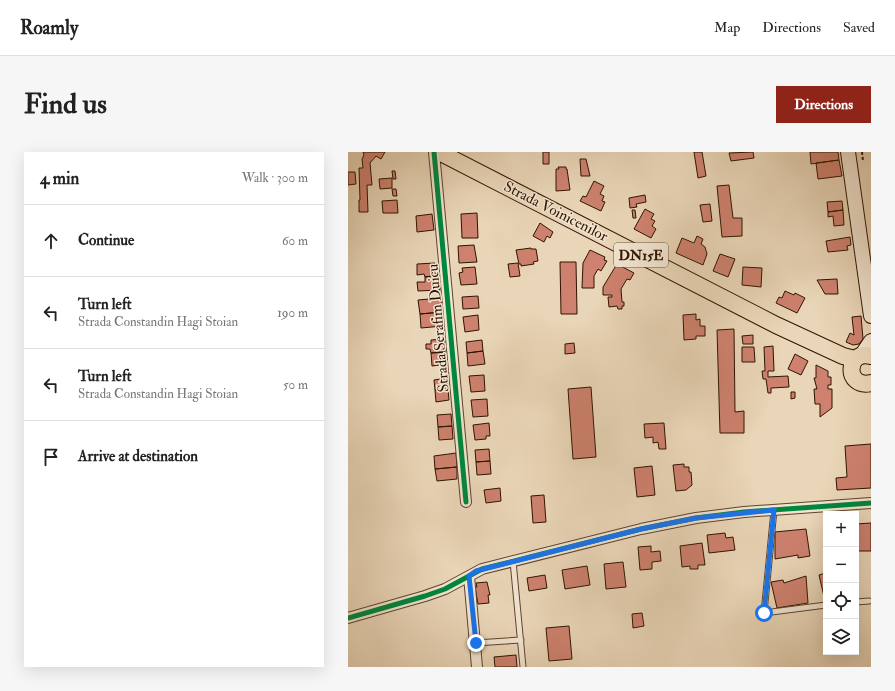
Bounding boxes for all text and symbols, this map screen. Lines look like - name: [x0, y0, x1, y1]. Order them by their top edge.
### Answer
- text: Roamly: [20, 16, 78, 40]
- text: Map: [714, 19, 740, 36]
- text: Directions: [762, 19, 821, 36]
- text: Saved: [843, 19, 875, 36]
- button: Directions: [776, 86, 871, 123]
- text: Find us: [24, 87, 107, 122]
- text: 4 min: [40, 168, 79, 189]
- text: Walk · 300 m: [242, 170, 308, 186]
- street label: Strada Voinicenilor: [500, 177, 611, 246]
- icon: ahead: [40, 230, 62, 252]
- text: Continue: [78, 231, 134, 250]
- text: 60 m: [282, 233, 308, 249]
- road number: DN15E: [614, 243, 668, 267]
- street label: Strada Serafim Duicu: [423, 263, 454, 393]
- text: Turn left: [78, 295, 132, 314]
- icon: left: [40, 302, 62, 324]
- text: 190 m: [277, 305, 308, 321]
- text: Strada Constandin Hagi Stoian: [78, 314, 238, 330]
- text: Turn left: [78, 367, 132, 386]
- icon: left: [40, 374, 62, 396]
- text: 50 m: [283, 377, 308, 393]
- text: Strada Constandin Hagi Stoian: [78, 386, 238, 402]
- icon: arrive: [40, 446, 62, 468]
- text: Arrive at destination: [78, 447, 198, 466]
- map controls: [823, 511, 859, 655]
- button: +: [823, 511, 859, 547]
- button: −: [823, 547, 859, 583]
- button: locate: [823, 583, 859, 619]
- route start: [755, 604, 773, 622]
- button: layers: [823, 619, 859, 655]
- route end: [467, 634, 485, 652]

